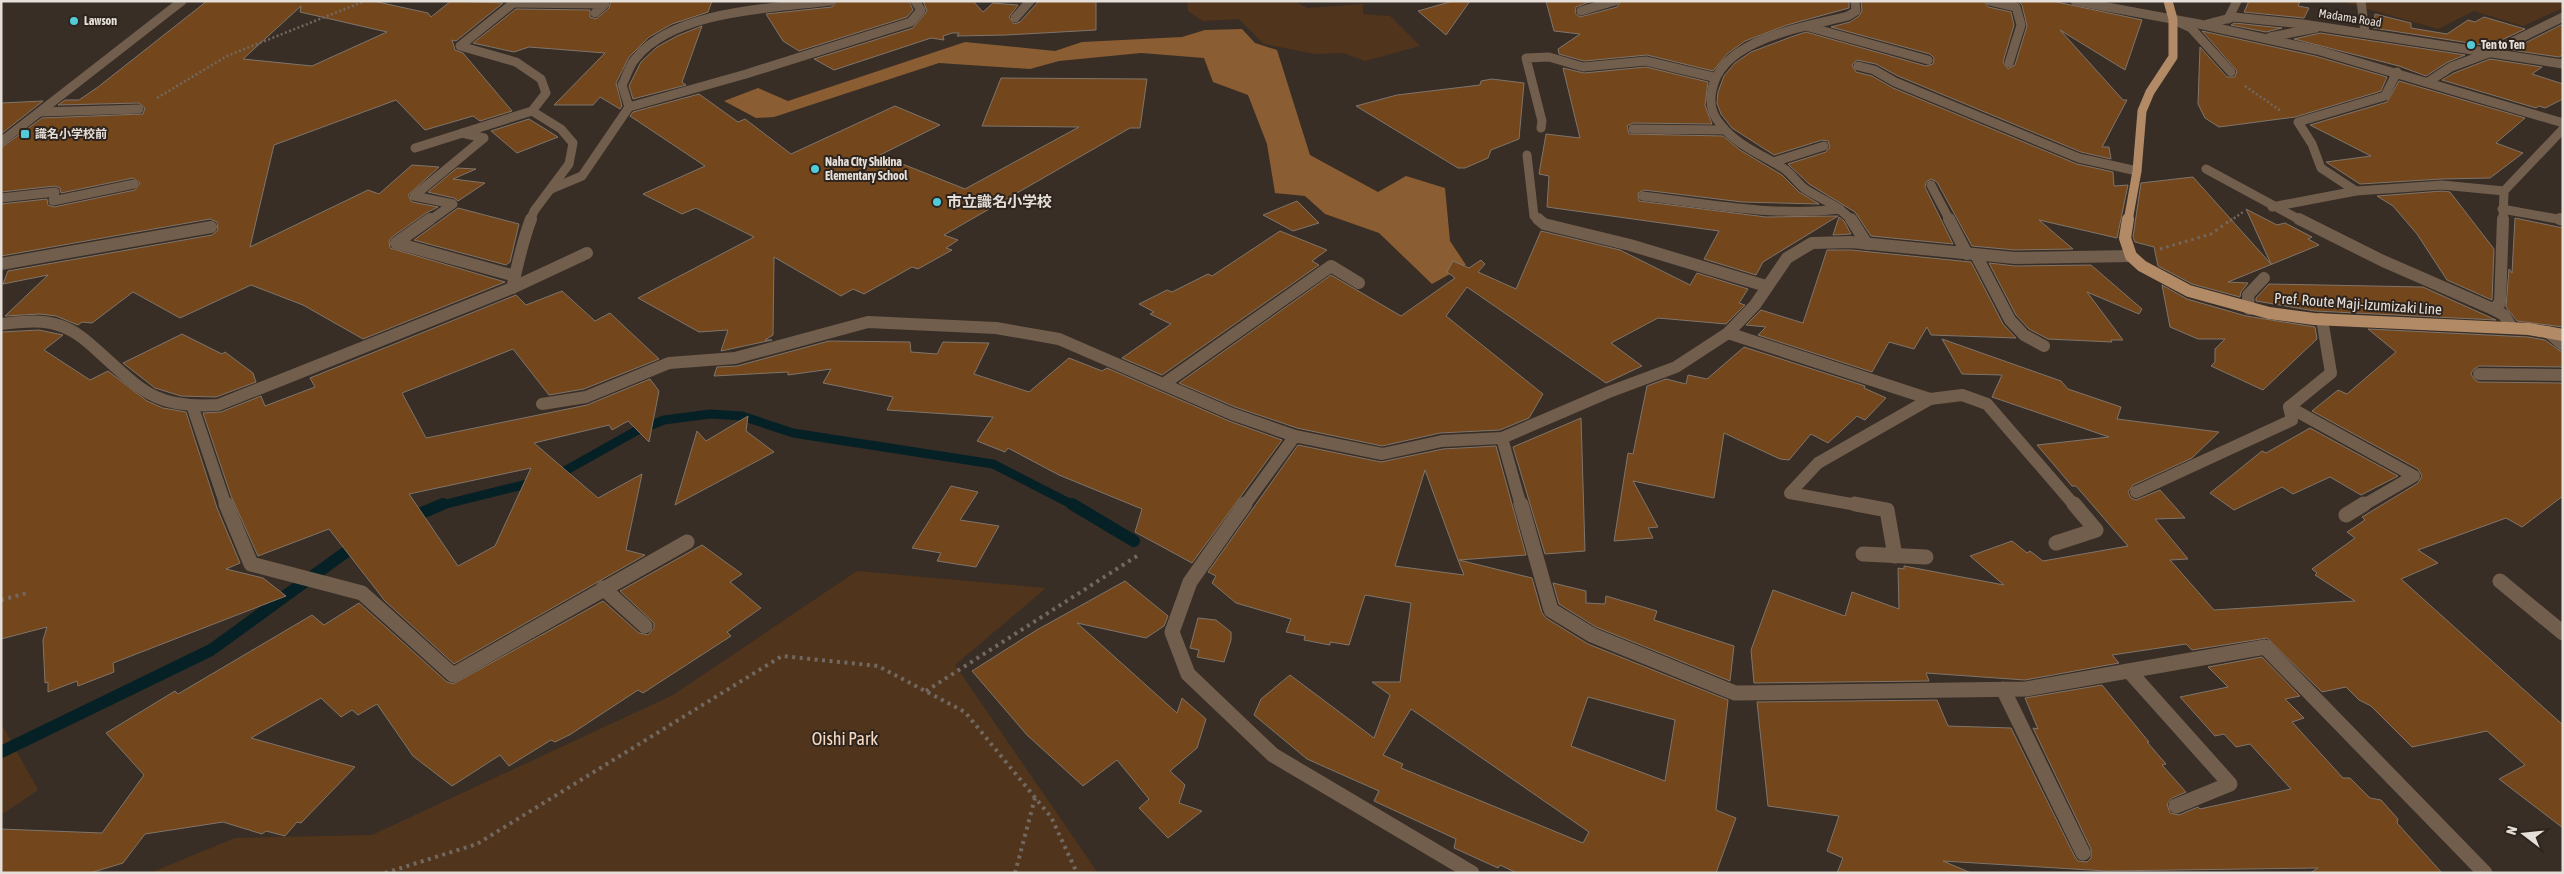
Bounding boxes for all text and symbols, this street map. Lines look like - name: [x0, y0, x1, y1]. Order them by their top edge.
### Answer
- street label: Madama Road: [2317, 6, 2383, 30]
- place label: Lawson: [84, 14, 117, 28]
- marker: Lawson: [68, 15, 80, 27]
- place label: Ten to Ten: [2481, 38, 2525, 52]
- marker: Ten to Ten: [2465, 39, 2477, 51]
- place label: 識名小学校前: [35, 127, 107, 141]
- marker: 識名小学校前: [19, 128, 31, 140]
- place label: Naha City Shikina Elementary School: [825, 155, 908, 183]
- marker: Naha City Shikina Elementary School: [809, 163, 821, 175]
- place label: 市立識名小学校: [947, 193, 1052, 210]
- marker: 市立識名小学校: [931, 196, 943, 208]
- street label: Pref. Route Maji-Izumizaki Line: [2274, 289, 2443, 318]
- park label: Oishi Park: [812, 728, 878, 749]
- north arrow: [2499, 809, 2549, 859]
- text: N: [2503, 824, 2520, 837]

